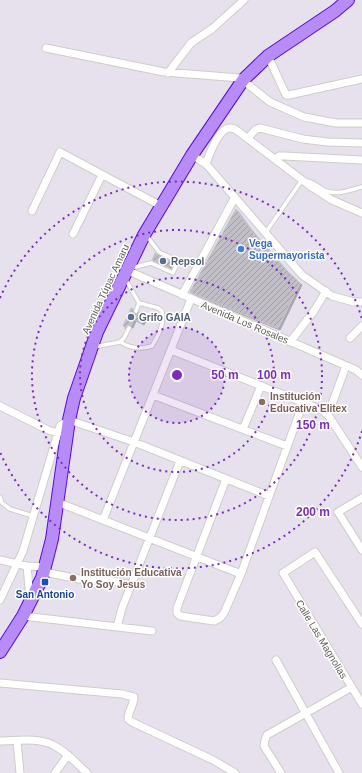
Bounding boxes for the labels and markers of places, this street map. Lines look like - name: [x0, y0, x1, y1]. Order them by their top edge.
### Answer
- place label: Vega Supermayorista: [249, 238, 325, 261]
- marker: Vega Supermayorista: [236, 244, 246, 254]
- marker: Repsol: [158, 256, 168, 266]
- place label: Repsol: [171, 256, 205, 267]
- marker: Grifo GAIA: [126, 312, 136, 322]
- place label: Grifo GAIA: [139, 312, 191, 323]
- centre of rings: [170, 368, 184, 382]
- place label: Institución Educativa Elitex: [270, 391, 347, 414]
- marker: Institución Educativa Elitex: [257, 397, 267, 407]
- place label: Institución Educativa Yo Soy Jesus: [81, 567, 182, 590]
- marker: Institución Educativa Yo Soy Jesus: [68, 573, 78, 583]
- marker: San Antonio: [40, 577, 50, 587]
- place label: San Antonio: [16, 589, 74, 600]

